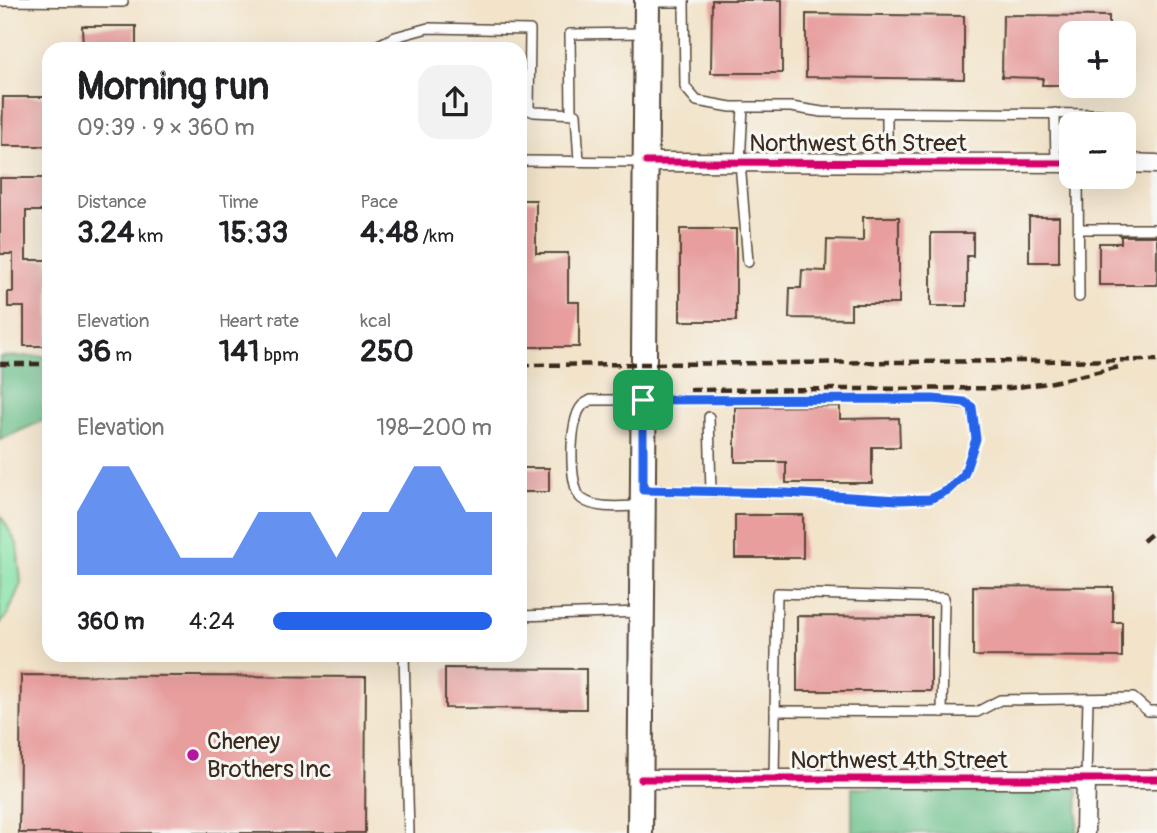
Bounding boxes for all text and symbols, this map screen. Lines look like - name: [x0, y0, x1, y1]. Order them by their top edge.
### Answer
- map controls: [1059, 21, 1136, 189]
- button: +: [1059, 21, 1136, 98]
- text: Morning run: [77, 63, 269, 111]
- button: share: [418, 65, 492, 139]
- button: −: [1059, 112, 1136, 189]
- text: 09:39 · 9 × 360 m: [77, 113, 255, 142]
- street label: Northwest 6th Street: [749, 129, 967, 158]
- text: Distance: [77, 190, 146, 214]
- text: Time: [219, 190, 258, 214]
- text: Pace: [360, 190, 398, 214]
- text: 3.24: [77, 214, 134, 251]
- text: 15:33: [219, 214, 288, 251]
- text: 4:48: [360, 214, 418, 251]
- text: km: [134, 224, 163, 248]
- text: /km: [418, 224, 454, 248]
- text: Elevation: [77, 309, 149, 333]
- text: Heart rate: [219, 309, 299, 333]
- text: kcal: [360, 309, 391, 333]
- text: 36: [77, 333, 111, 370]
- text: 141: [219, 333, 260, 370]
- text: 250: [360, 333, 414, 370]
- text: m: [111, 343, 132, 367]
- text: bpm: [260, 343, 299, 367]
- pin: [613, 370, 673, 430]
- icon: arrive: [624, 381, 662, 419]
- text: Elevation: [77, 413, 165, 442]
- text: 198–200 m: [376, 413, 492, 442]
- text: 360 m: [77, 607, 144, 636]
- text: 4:24: [189, 607, 235, 636]
- place label: Cheney Brothers Inc: [207, 727, 331, 784]
- street label: Northwest 4th Street: [790, 746, 1008, 775]
- marker: Cheney Brothers Inc: [185, 747, 201, 763]

